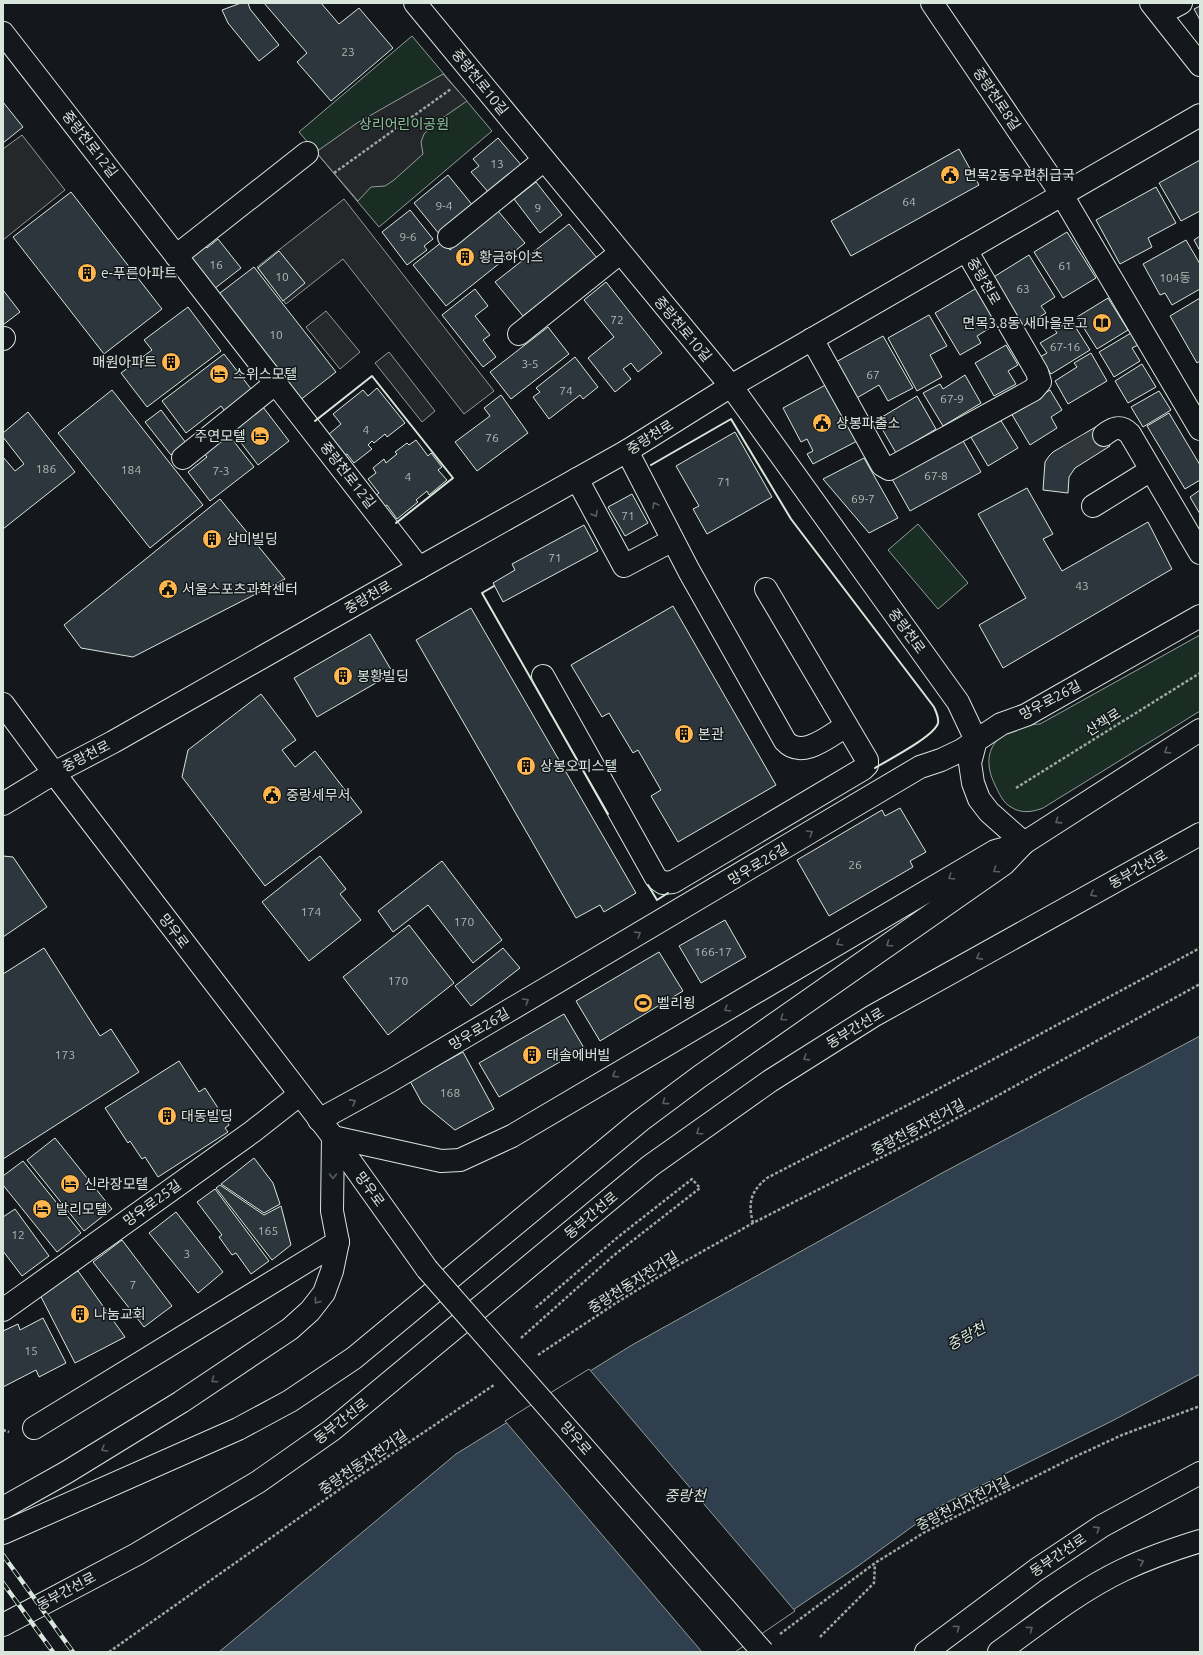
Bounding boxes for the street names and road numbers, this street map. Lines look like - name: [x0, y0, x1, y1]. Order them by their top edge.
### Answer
- street label: 중랑천로10길: [449, 46, 511, 118]
- street label: 중랑천로8길: [970, 65, 1024, 133]
- street label: 중랑천로12길: [59, 107, 121, 181]
- street label: 중랑천로: [964, 255, 1004, 307]
- street label: 중랑천로10길: [651, 293, 715, 365]
- street label: 중랑천로: [624, 417, 676, 457]
- street label: 중랑천로12길: [317, 438, 379, 512]
- street label: 중랑천로: [342, 577, 394, 617]
- street label: 중랑천로: [885, 605, 929, 657]
- street label: 망우로26길: [1017, 677, 1083, 723]
- street label: 산책로: [1082, 705, 1124, 739]
- street label: 중랑천로: [59, 737, 113, 775]
- street label: 망우로26길: [725, 840, 791, 888]
- street label: 동부간선로: [1106, 846, 1170, 892]
- street label: 망우로: [156, 911, 192, 951]
- street label: 동부간선로: [823, 1004, 887, 1051]
- street label: 망우로26길: [446, 1005, 512, 1053]
- street label: 중랑천동자전거길: [869, 1096, 967, 1158]
- street label: 망우로: [352, 1169, 388, 1209]
- street label: 망우로25길: [120, 1177, 184, 1229]
- street label: 동부간선로: [561, 1188, 621, 1242]
- street label: 중랑천동자전거길: [585, 1248, 681, 1316]
- street label: 동부간선로: [311, 1395, 371, 1447]
- street label: 망우로: [557, 1418, 595, 1458]
- street label: 중랑천동자전거길: [316, 1427, 410, 1497]
- street label: 중랑천서자전거길: [913, 1472, 1013, 1534]
- street label: 동부간선로: [1027, 1530, 1089, 1580]
- street label: 동부간선로: [34, 1569, 98, 1613]

